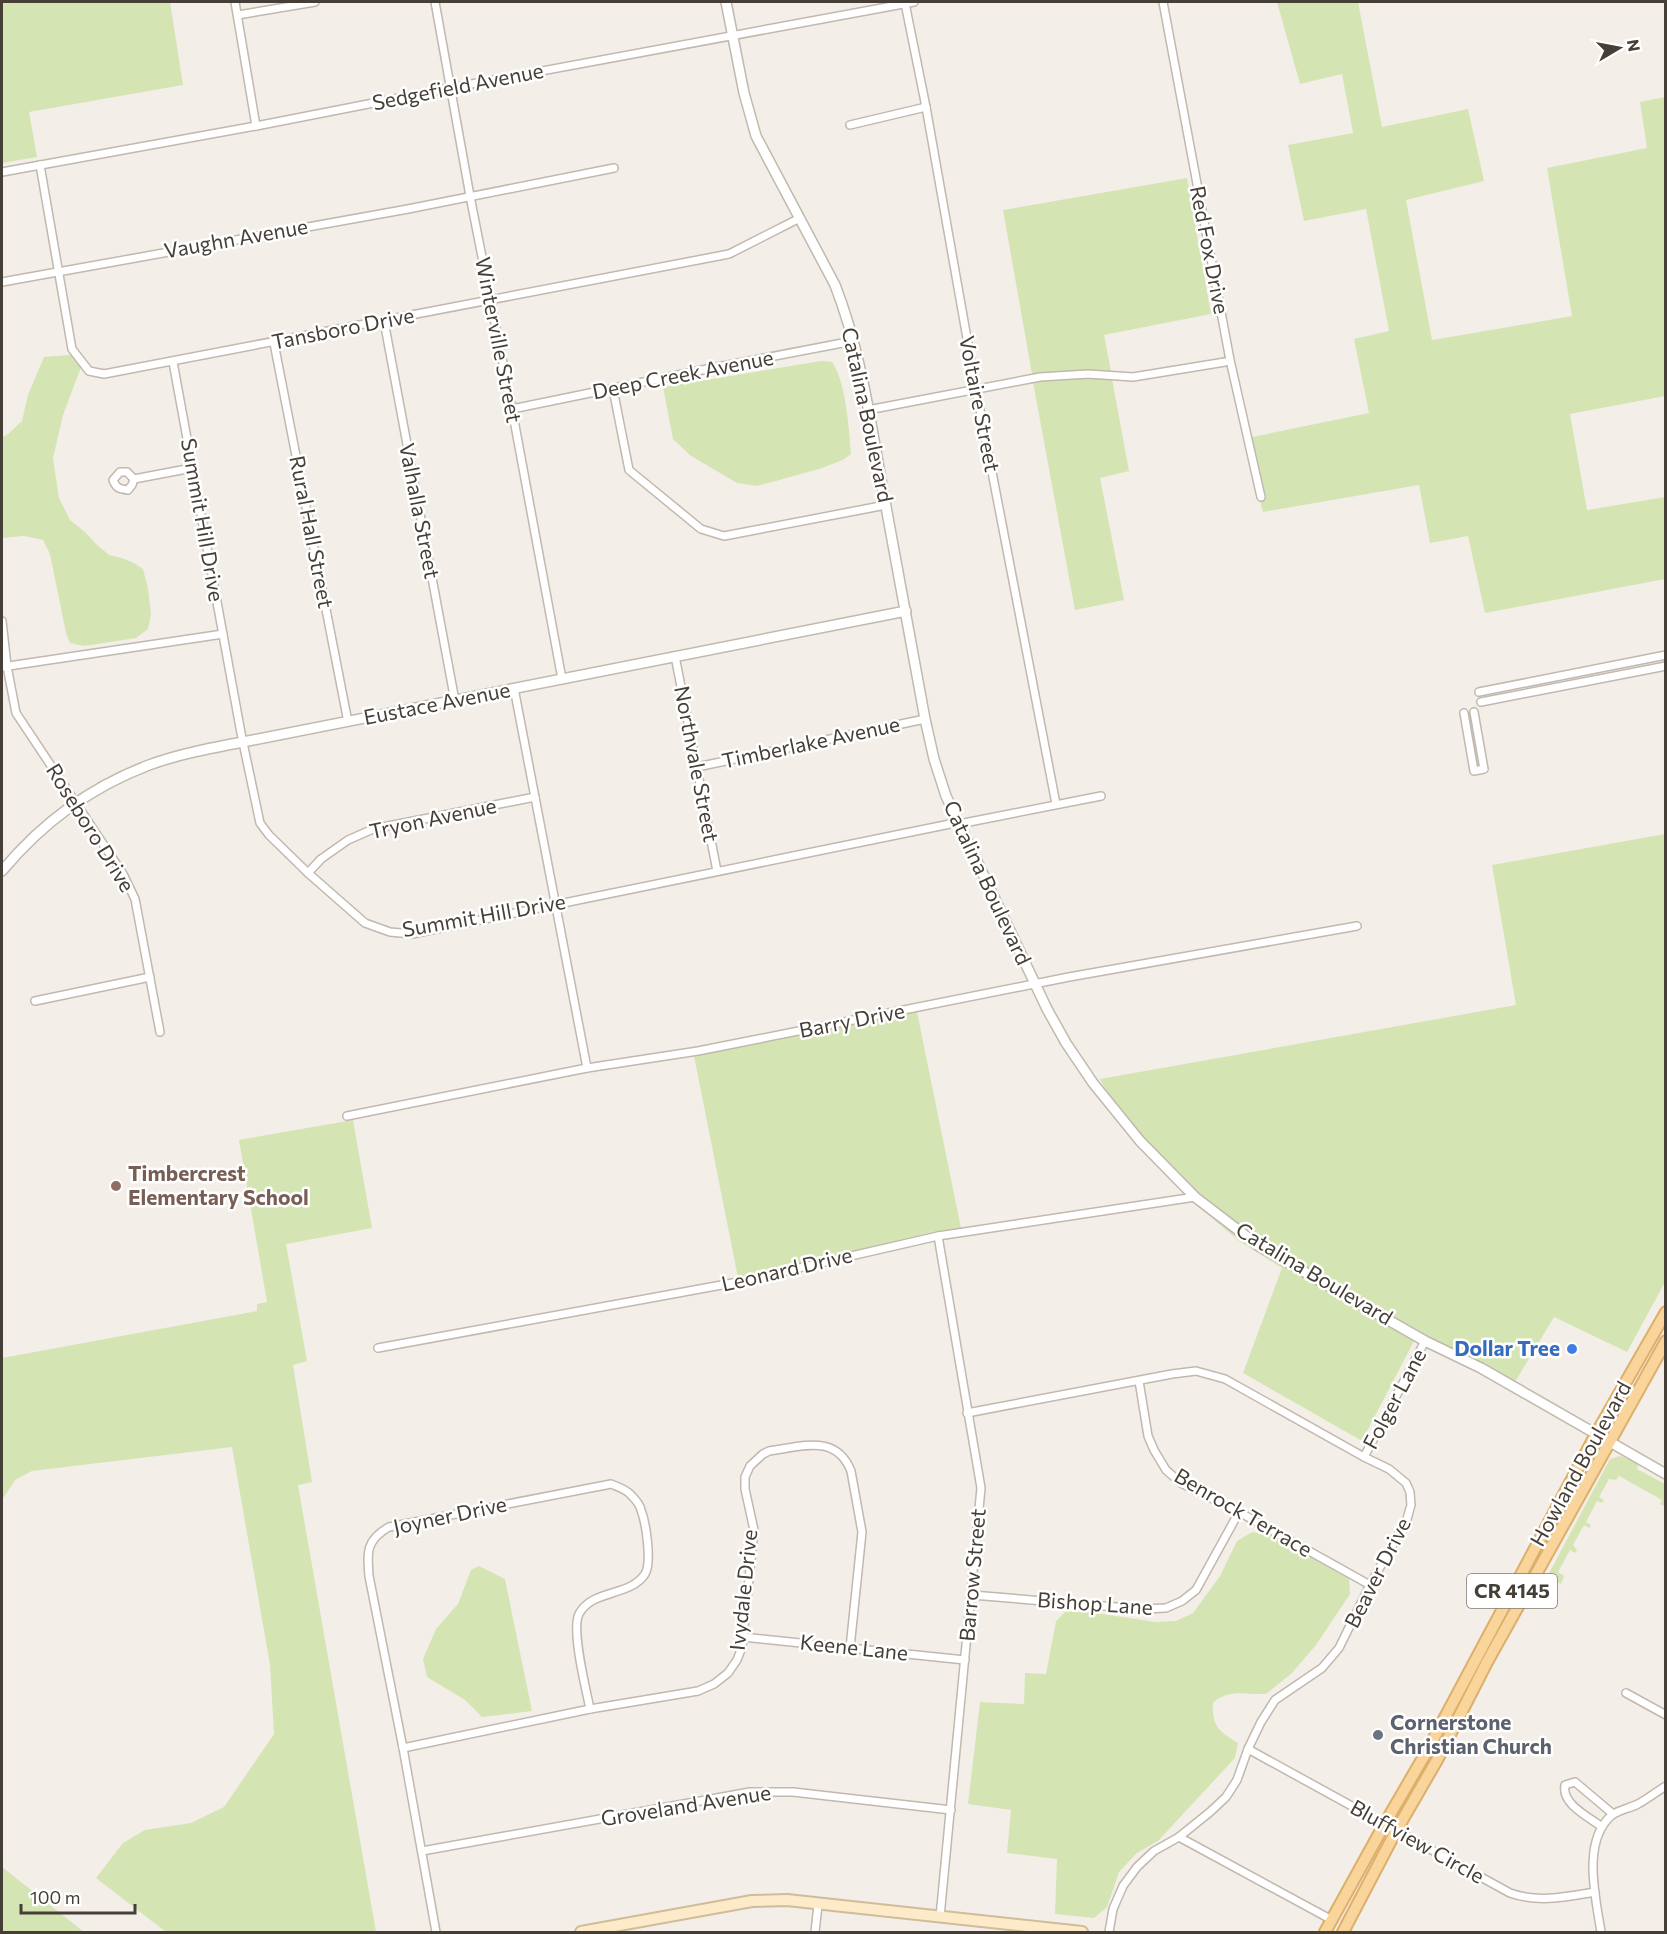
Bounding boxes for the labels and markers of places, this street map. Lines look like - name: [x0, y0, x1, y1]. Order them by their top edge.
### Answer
- place label: Timbercrest Elementary School: [128, 1160, 309, 1209]
- marker: Timbercrest Elementary School: [109, 1179, 123, 1193]
- place label: Dollar Tree: [1454, 1335, 1560, 1360]
- marker: Dollar Tree: [1565, 1342, 1579, 1356]
- place label: Cornerstone Christian Church: [1390, 1709, 1552, 1758]
- marker: Cornerstone Christian Church: [1371, 1728, 1385, 1742]

